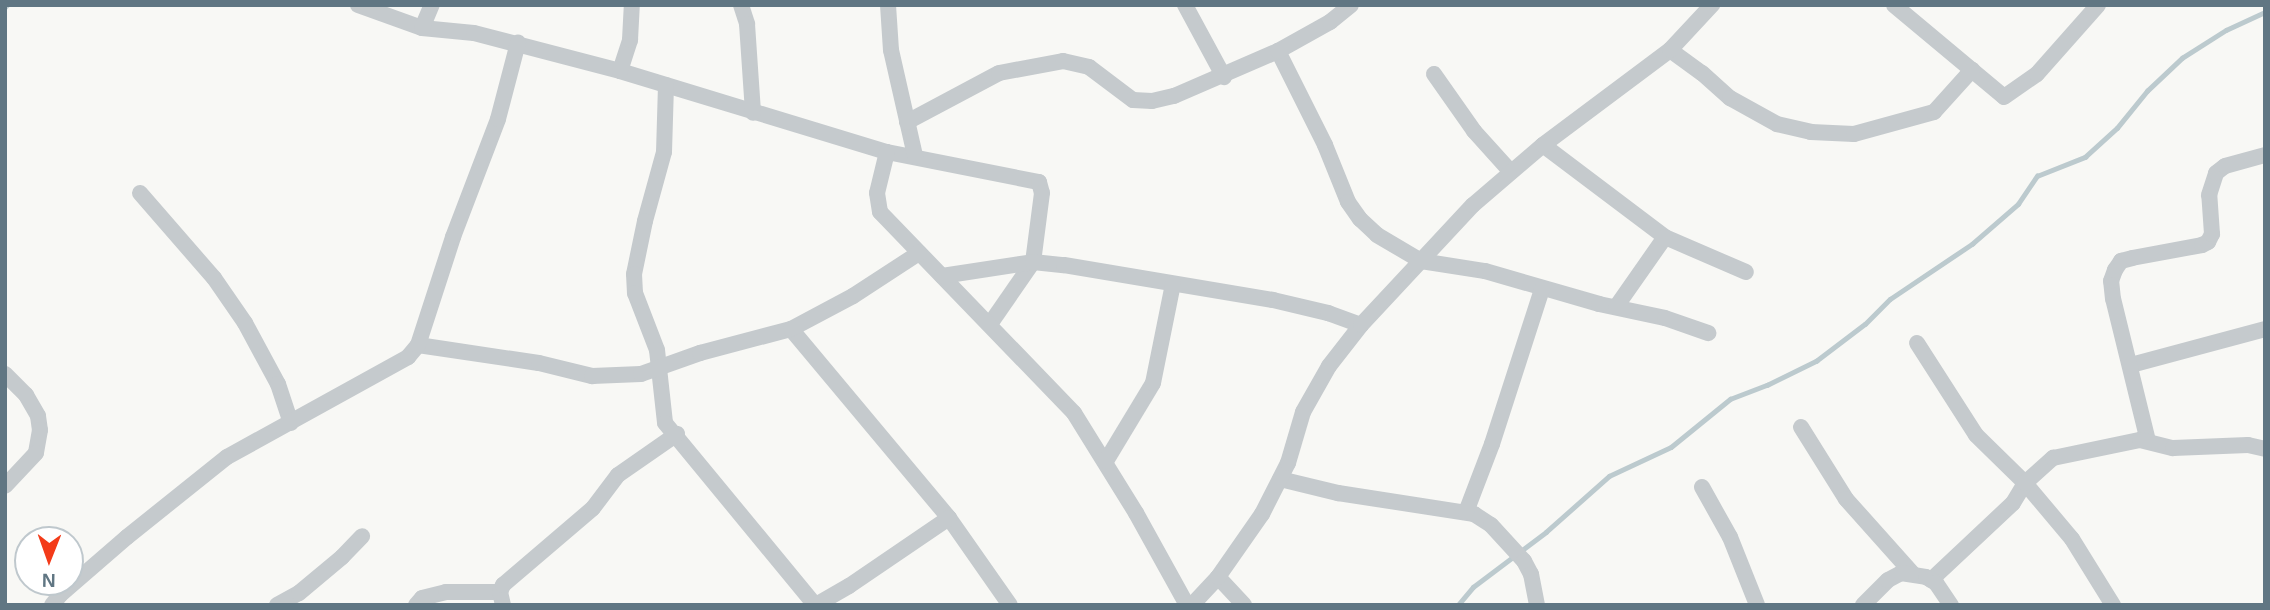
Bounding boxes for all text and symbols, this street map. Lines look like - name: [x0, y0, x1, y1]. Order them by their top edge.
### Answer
- north arrow: [14, 526, 84, 596]
- text: N: [42, 570, 56, 591]

